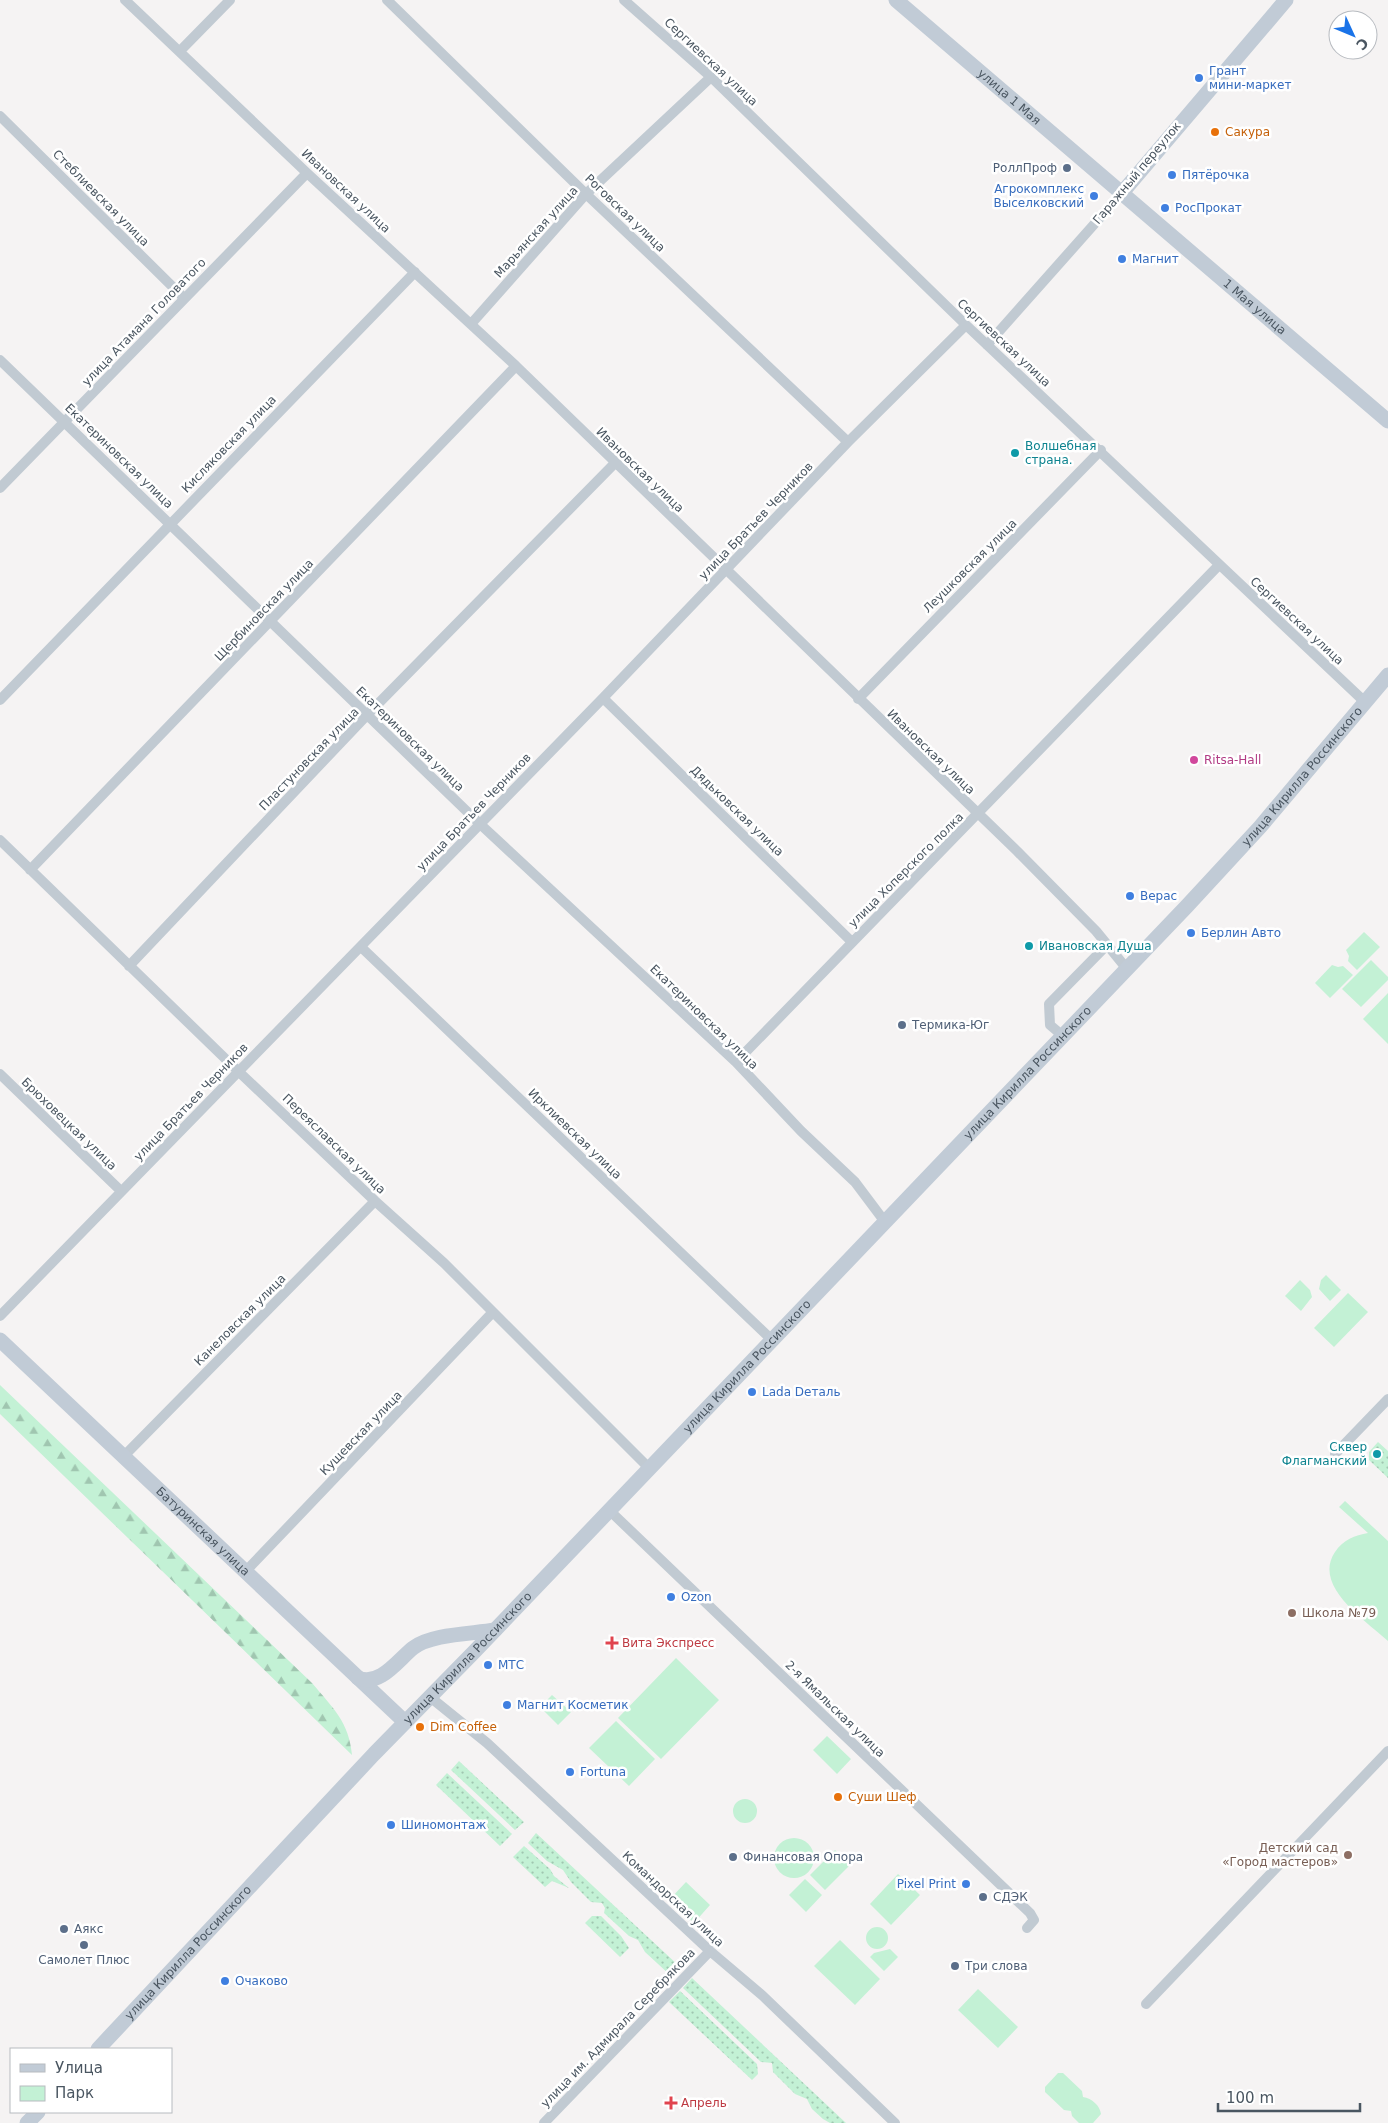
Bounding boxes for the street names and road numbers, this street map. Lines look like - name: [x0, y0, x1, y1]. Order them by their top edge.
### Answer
- street label: Сергиевская улица: [662, 15, 760, 109]
- street label: улица 1 Мая: [975, 66, 1044, 128]
- street label: Гаражный переулок: [1090, 119, 1184, 227]
- street label: Ивановская улица: [299, 146, 393, 236]
- street label: Стеблиевская улица: [50, 147, 152, 249]
- street label: Роговская улица: [582, 171, 668, 255]
- street label: Марьянская улица: [491, 184, 581, 280]
- street label: улица Атамана Головатого: [79, 255, 209, 389]
- street label: 1 Мая улица: [1220, 276, 1289, 338]
- street label: Сергиевская улица: [955, 296, 1053, 390]
- street label: Кисляковская улица: [179, 392, 279, 496]
- street label: Екатериновская улица: [62, 401, 176, 511]
- street label: Ивановская улица: [593, 425, 687, 515]
- street label: улица Братьев Черников: [696, 459, 816, 583]
- street label: Леушковская улица: [920, 516, 1020, 616]
- street label: Щербиновская улица: [212, 556, 316, 664]
- street label: Сергиевская улица: [1248, 574, 1346, 668]
- street label: Екатериновская улица: [353, 684, 467, 794]
- street label: улица Кирилла Россинского: [1239, 704, 1365, 849]
- street label: Пластуновская улица: [256, 705, 362, 813]
- street label: Ивановская улица: [884, 707, 978, 797]
- street label: улица Братьев Черников: [414, 750, 534, 874]
- street label: Дядьковская улица: [688, 763, 786, 859]
- street label: улица Хоперского полка: [846, 810, 966, 930]
- street label: Екатериновская улица: [647, 962, 761, 1072]
- street label: улица Кирилла Россинского: [961, 1003, 1094, 1142]
- street label: улица Братьев Черников: [131, 1040, 251, 1164]
- street label: Брюховецкая улица: [19, 1075, 119, 1173]
- street label: Ирклиевская улица: [526, 1086, 624, 1182]
- street label: Переяславская улица: [280, 1091, 388, 1197]
- street label: Канеловская улица: [191, 1271, 289, 1369]
- street label: улица Кирилла Россинского: [680, 1297, 814, 1436]
- street label: Кущевская улица: [317, 1388, 405, 1478]
- street label: Батуринская улица: [153, 1484, 253, 1579]
- street label: улица Кирилла Россинского: [400, 1589, 535, 1727]
- street label: 2-я Ямальская улица: [782, 1658, 888, 1760]
- street label: Командорская улица: [619, 1848, 727, 1950]
- street label: улица Кирилла Россинского: [122, 1883, 254, 2023]
- street label: улица им. Адмирала Серебрякова: [538, 1946, 698, 2110]

